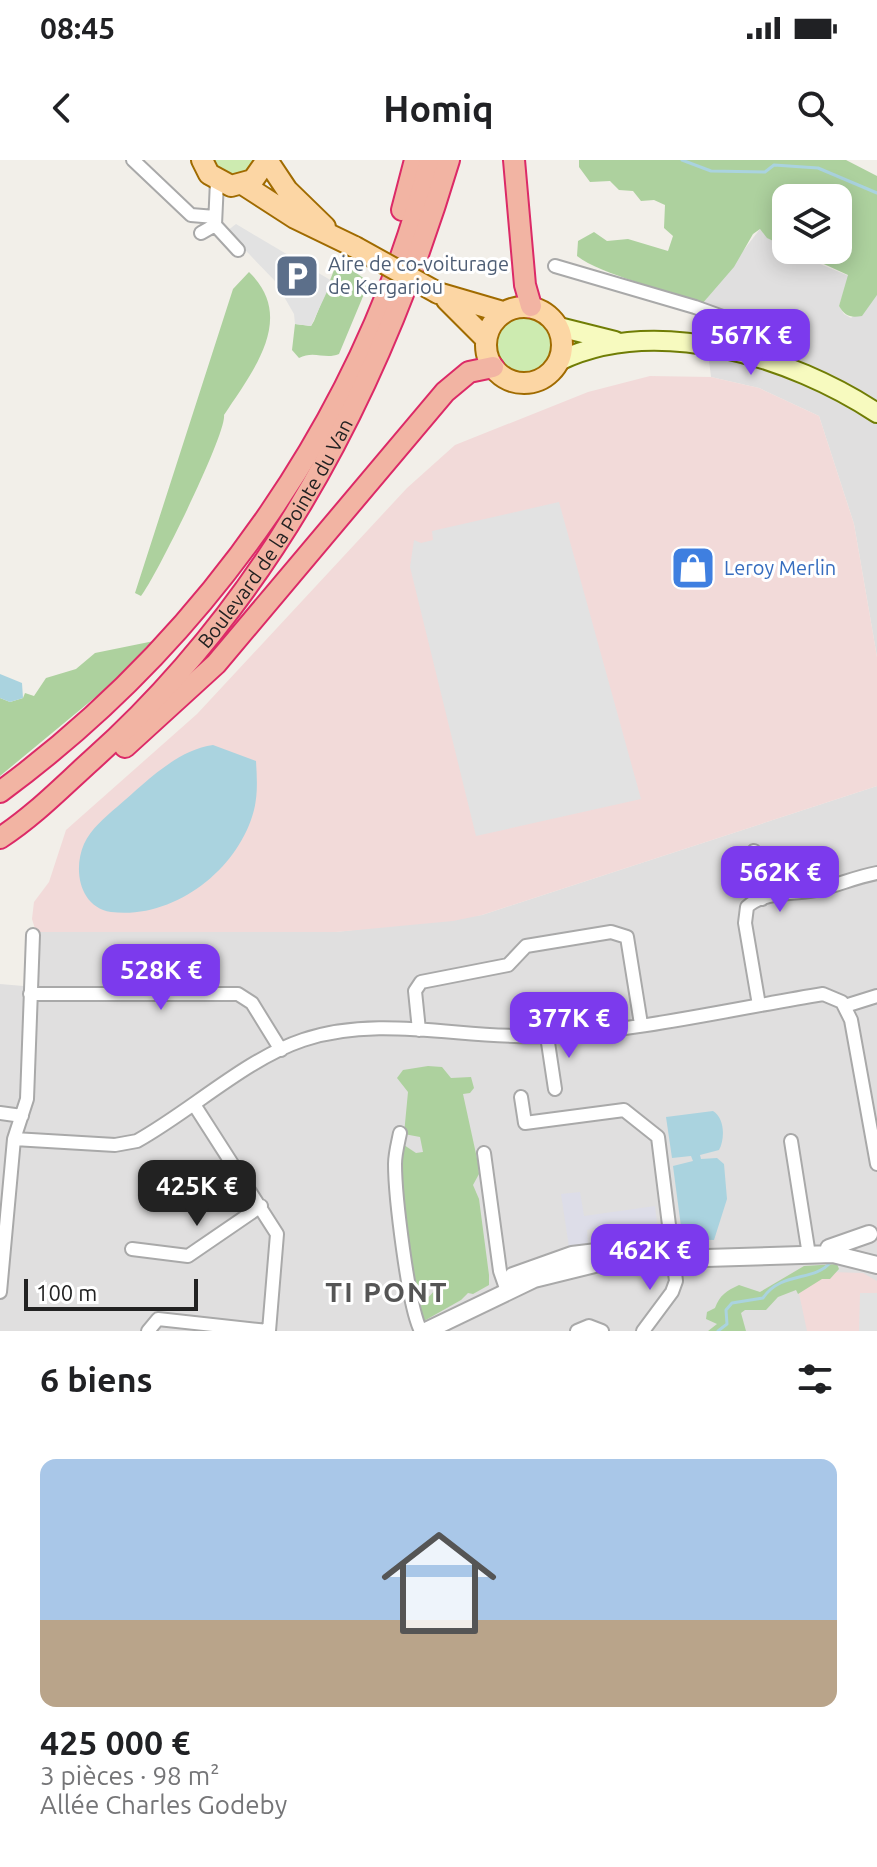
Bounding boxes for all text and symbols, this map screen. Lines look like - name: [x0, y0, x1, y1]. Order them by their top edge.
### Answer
- text: 08:45: [40, 11, 115, 45]
- icon: back: [40, 86, 84, 130]
- icon: search: [793, 86, 837, 130]
- text: Homiq: [383, 88, 494, 129]
- map controls: [772, 184, 852, 264]
- button: layers: [772, 184, 852, 264]
- parking icon: Aire de co-voiturage de Kergariou: [273, 252, 321, 300]
- place label: Aire de co-voiturage de Kergariou: [328, 252, 509, 298]
- pin: 567K €: [686, 309, 816, 377]
- text: 567K €: [710, 320, 792, 349]
- street label: Boulevard de la Pointe du Van: [193, 415, 357, 652]
- shop icon: Leroy Merlin: [669, 544, 717, 592]
- place label: Leroy Merlin: [724, 556, 836, 579]
- pin: 562K €: [715, 846, 845, 914]
- text: 562K €: [739, 857, 821, 886]
- pin: 528K €: [96, 944, 226, 1012]
- text: 528K €: [120, 955, 202, 984]
- pin: 377K €: [504, 992, 634, 1060]
- text: 377K €: [528, 1003, 610, 1032]
- pin: 425K €: [132, 1160, 262, 1228]
- text: 425K €: [156, 1171, 238, 1200]
- pin: 462K €: [585, 1224, 715, 1292]
- text: 462K €: [609, 1235, 691, 1264]
- scale bar: [24, 1275, 198, 1311]
- district label: TI PONT: [325, 1276, 449, 1307]
- text: 100 m: [36, 1280, 97, 1305]
- icon: filters: [793, 1357, 837, 1401]
- text: 6 biens: [40, 1360, 153, 1398]
- icon: home: [367, 1511, 511, 1655]
- text: 425 000 €: [40, 1723, 190, 1761]
- text: 3 pièces · 98 m²: [40, 1761, 220, 1790]
- text: Allée Charles Godeby: [40, 1790, 287, 1819]

